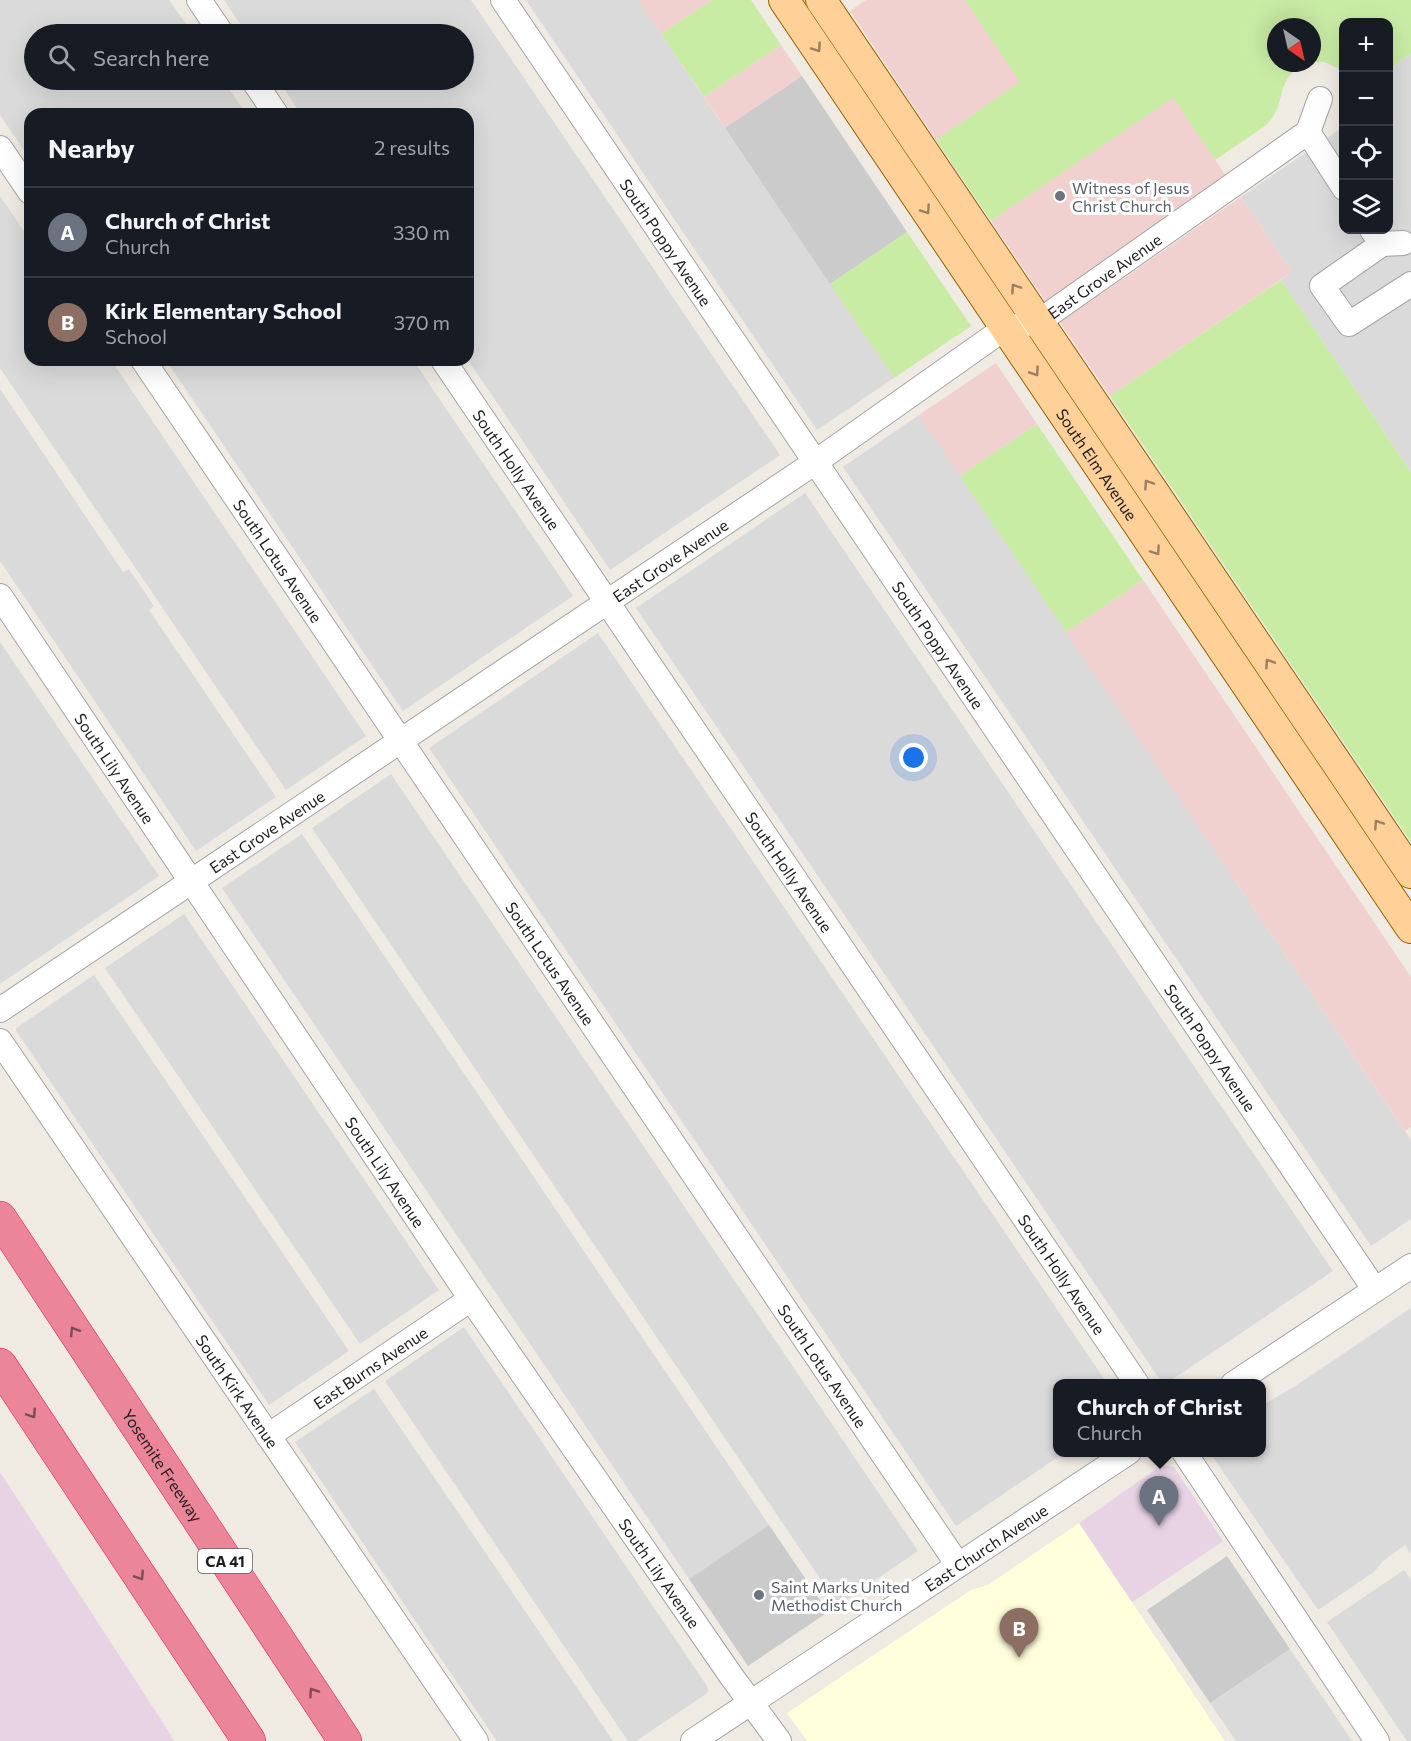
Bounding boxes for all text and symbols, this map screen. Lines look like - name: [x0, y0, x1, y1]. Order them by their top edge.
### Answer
- north arrow: [1267, 18, 1321, 72]
- map controls: [1339, 18, 1393, 234]
- button: +: [1339, 18, 1393, 72]
- search box: [24, 24, 474, 90]
- icon: search: [45, 41, 78, 74]
- one-way arrow: [810, 42, 821, 53]
- text: Search here: [93, 44, 209, 71]
- button: −: [1339, 72, 1393, 126]
- button: locate: [1339, 126, 1393, 180]
- text: Nearby: [48, 132, 135, 163]
- text: 2 results: [374, 135, 450, 159]
- street label: South Poppy Avenue: [617, 175, 716, 309]
- place label: Witness of Jesus Christ Church: [1072, 178, 1190, 215]
- button: layers: [1339, 180, 1393, 234]
- marker: Witness of Jesus Christ Church: [1053, 189, 1067, 203]
- one-way arrow: [919, 203, 930, 214]
- text: Church of Christ: [105, 207, 270, 234]
- text: A: [60, 220, 75, 244]
- text: 330 m: [393, 220, 450, 244]
- street label: East Grove Avenue: [1044, 229, 1165, 322]
- text: Church: [105, 234, 170, 258]
- one-way arrow: [1011, 283, 1022, 294]
- text: Kirk Elementary School: [105, 297, 342, 324]
- text: B: [61, 310, 74, 334]
- text: 370 m: [394, 310, 450, 334]
- text: School: [105, 324, 167, 348]
- one-way arrow: [1028, 365, 1039, 376]
- street label: South Elm Avenue: [1053, 405, 1142, 523]
- street label: South Holly Avenue: [470, 406, 565, 533]
- one-way arrow: [1144, 479, 1155, 490]
- street label: South Lotus Avenue: [230, 495, 327, 626]
- street label: East Grove Avenue: [609, 514, 731, 605]
- one-way arrow: [1149, 544, 1160, 555]
- street label: South Poppy Avenue: [889, 577, 988, 712]
- one-way arrow: [1265, 658, 1276, 669]
- street label: South Lily Avenue: [71, 709, 159, 827]
- your location: [899, 743, 928, 772]
- street label: East Grove Avenue: [205, 785, 328, 876]
- street label: South Holly Avenue: [742, 808, 837, 935]
- one-way arrow: [1374, 820, 1385, 831]
- street label: South Lotus Avenue: [502, 898, 599, 1028]
- street label: South Poppy Avenue: [1161, 980, 1261, 1114]
- street label: South Lily Avenue: [342, 1113, 429, 1231]
- street label: South Holly Avenue: [1015, 1210, 1110, 1338]
- street label: South Lotus Avenue: [775, 1300, 871, 1431]
- street label: East Burns Avenue: [309, 1322, 431, 1412]
- one-way arrow: [70, 1327, 81, 1338]
- street label: South Kirk Avenue: [193, 1330, 283, 1451]
- popup: [1053, 1379, 1266, 1457]
- text: Church of Christ: [1077, 1393, 1242, 1420]
- street label: Yosemite Freeway: [119, 1405, 207, 1525]
- one-way arrow: [25, 1407, 36, 1418]
- text: Church: [1077, 1420, 1142, 1444]
- pin: A: [1140, 1476, 1178, 1526]
- street label: East Church Avenue: [920, 1500, 1051, 1595]
- street label: South Lily Avenue: [616, 1514, 705, 1631]
- road number: CA 41: [198, 1549, 252, 1573]
- one-way arrow: [133, 1570, 144, 1581]
- place label: Saint Marks United Methodist Church: [771, 1577, 910, 1614]
- marker: Saint Marks United Methodist Church: [752, 1588, 766, 1602]
- pin: B: [1000, 1608, 1038, 1658]
- one-way arrow: [309, 1688, 320, 1699]

